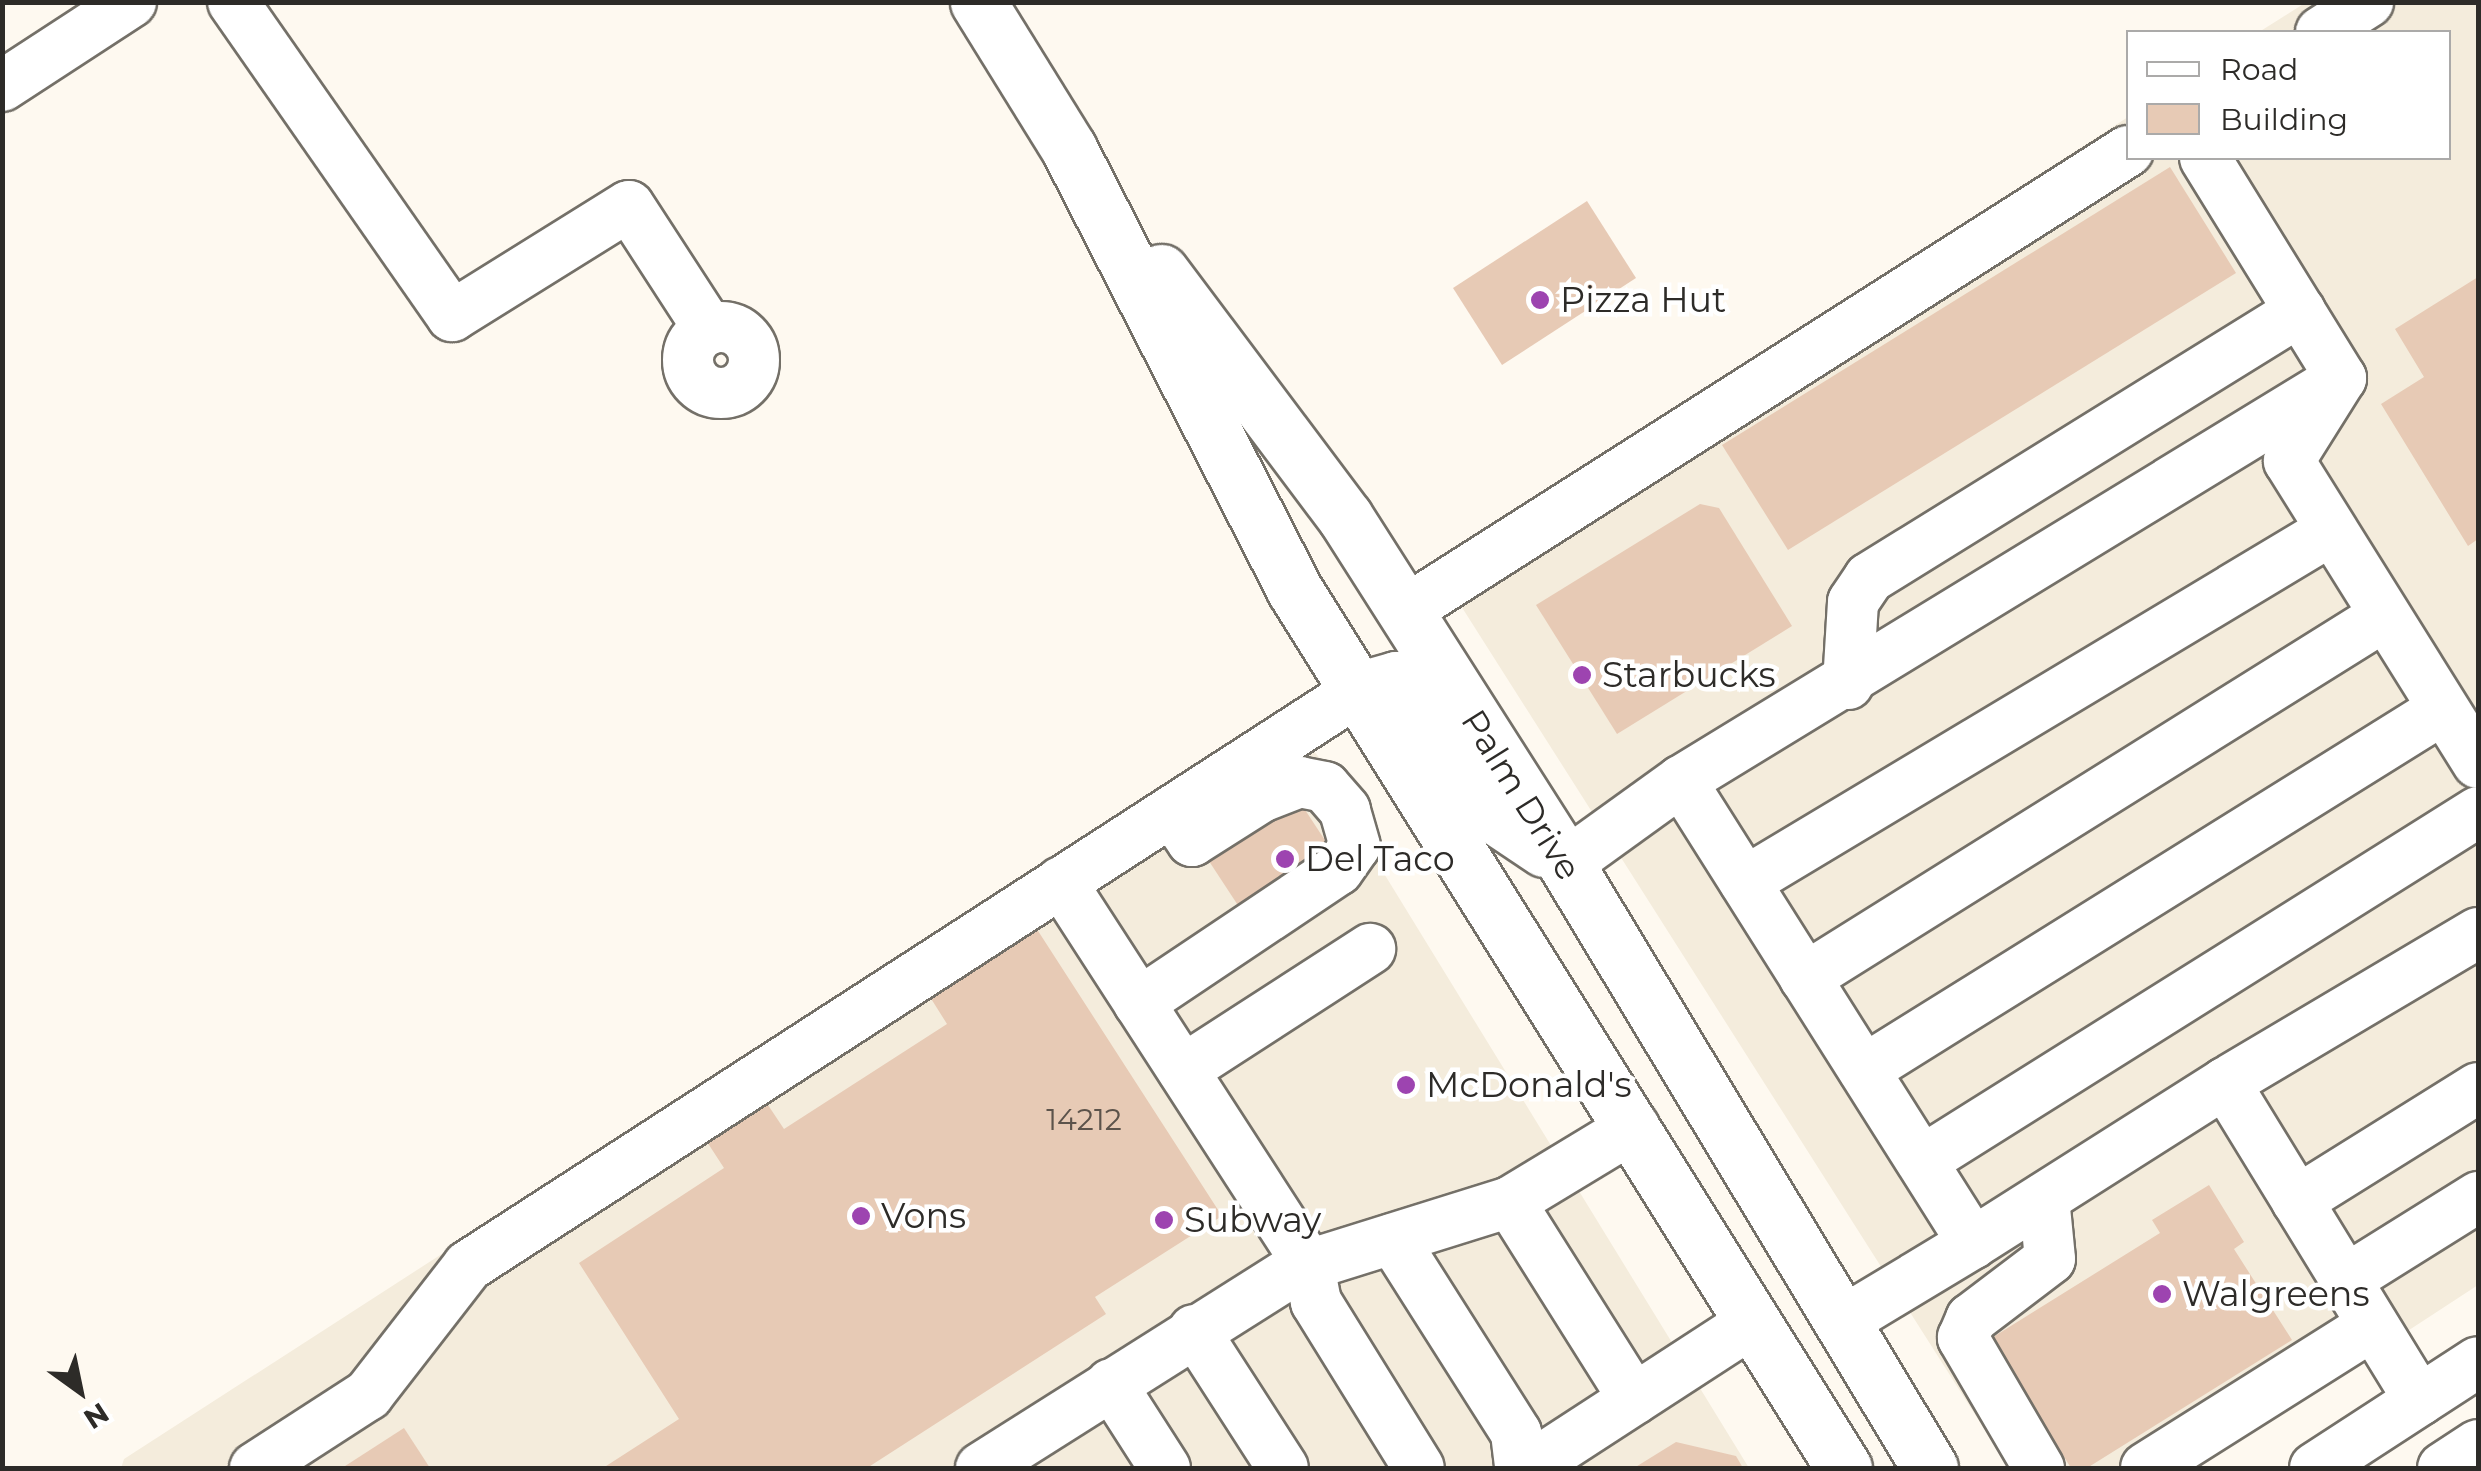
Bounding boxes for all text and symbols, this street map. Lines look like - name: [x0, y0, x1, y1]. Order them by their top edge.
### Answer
- legend: [2126, 30, 2451, 160]
- text: Road: [2220, 51, 2298, 88]
- text: Building: [2220, 101, 2348, 138]
- place label: Pizza Hut: [1560, 279, 1726, 321]
- marker: Pizza Hut: [1529, 289, 1551, 311]
- place label: Starbucks: [1602, 654, 1776, 696]
- marker: Starbucks: [1571, 664, 1593, 686]
- street label: Palm Drive: [1452, 702, 1590, 888]
- place label: Del Taco: [1305, 838, 1455, 880]
- marker: Del Taco: [1274, 848, 1296, 870]
- place label: McDonald's: [1426, 1064, 1632, 1106]
- marker: McDonald's: [1395, 1074, 1417, 1096]
- house number: 14212: [1046, 1102, 1122, 1138]
- place label: Vons: [881, 1195, 966, 1237]
- place label: Subway: [1184, 1199, 1321, 1241]
- marker: Vons: [850, 1205, 872, 1227]
- marker: Subway: [1153, 1209, 1175, 1231]
- place label: Walgreens: [2182, 1273, 2370, 1315]
- marker: Walgreens: [2151, 1283, 2173, 1305]
- north arrow: [30, 1341, 130, 1441]
- text: N: [78, 1396, 115, 1437]

